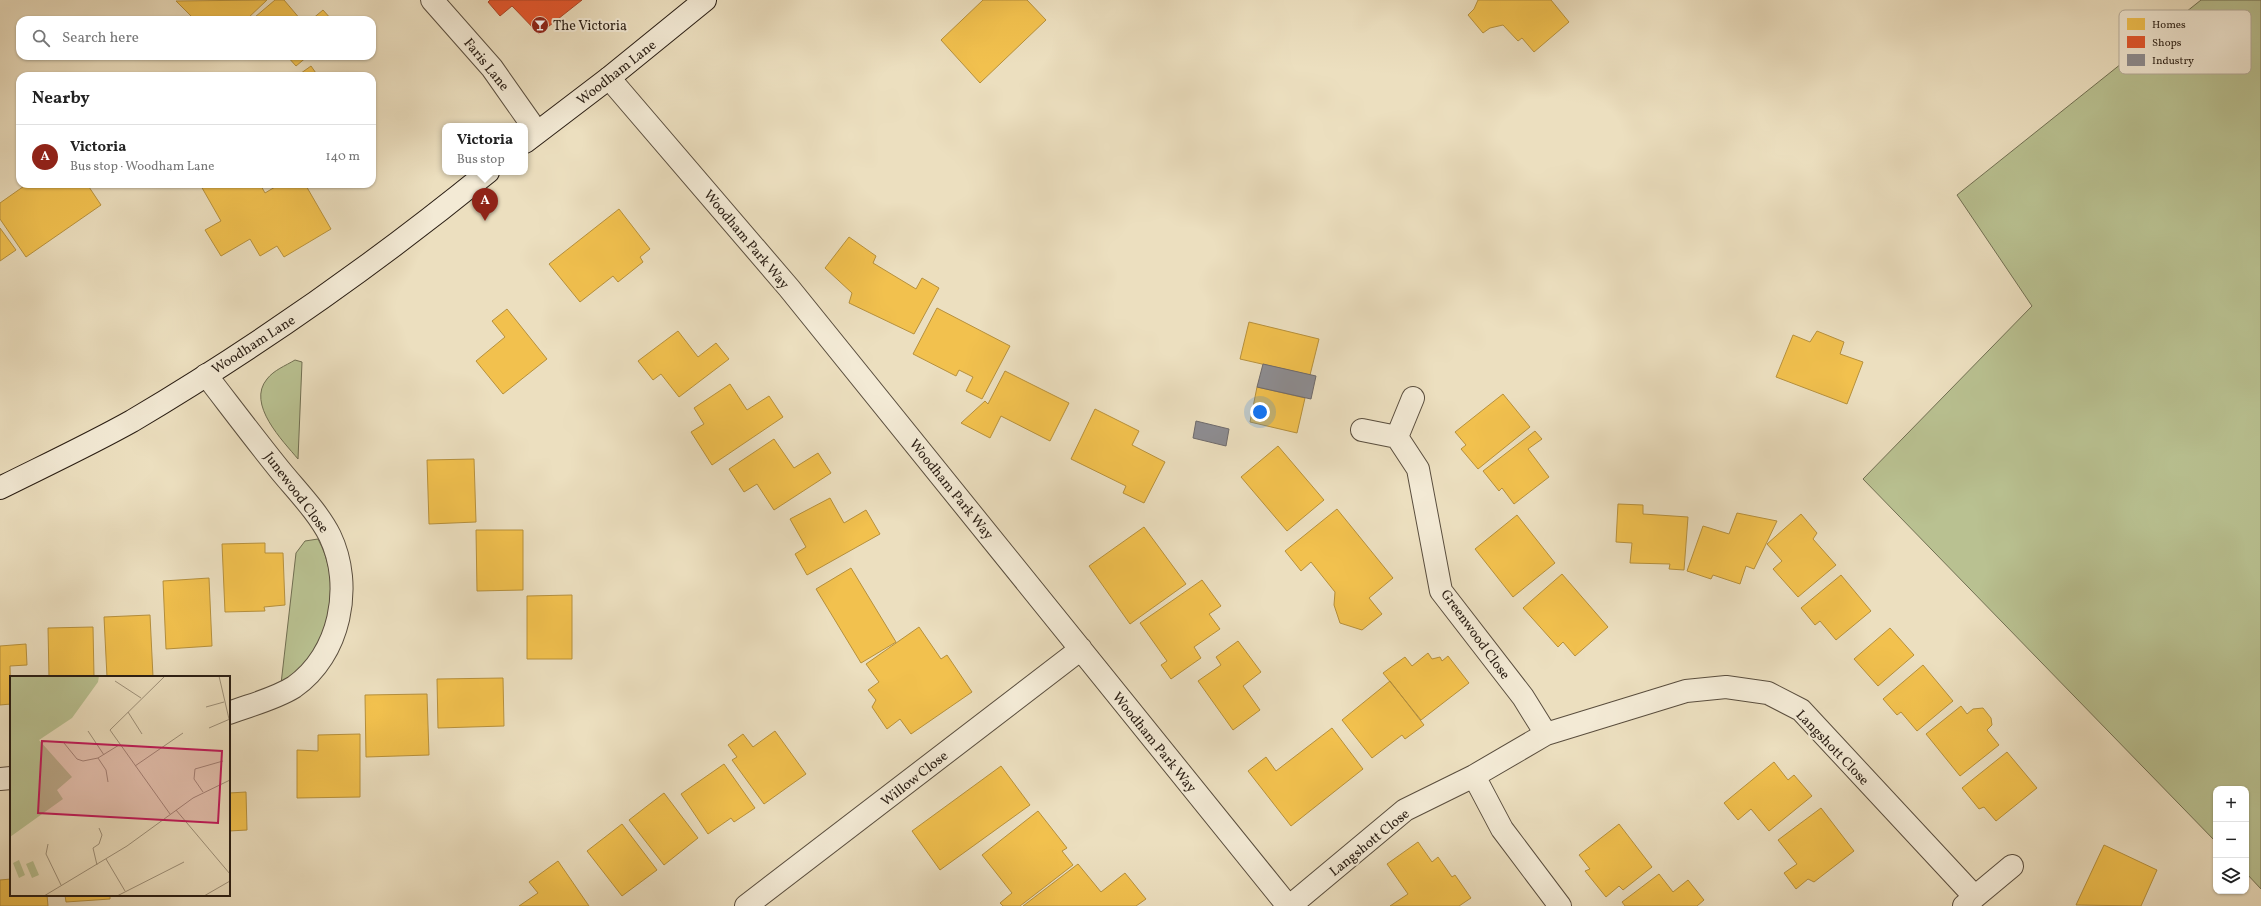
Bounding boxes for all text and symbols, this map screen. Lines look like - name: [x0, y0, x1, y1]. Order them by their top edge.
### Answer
- legend: [2119, 10, 2251, 74]
- bar icon: The Victoria: [530, 15, 550, 35]
- search box: [16, 16, 376, 60]
- place label: The Victoria: [553, 17, 627, 36]
- text: Homes: [2152, 18, 2186, 33]
- icon: search: [30, 27, 52, 49]
- text: Search here: [62, 28, 139, 49]
- street label: Faris Lane: [459, 35, 513, 96]
- street label: Woodham Lane: [573, 36, 661, 110]
- text: Shops: [2152, 36, 2182, 51]
- text: Industry: [2152, 54, 2194, 69]
- text: Nearby: [32, 87, 90, 110]
- popup: [442, 123, 528, 175]
- text: Victoria: [457, 130, 513, 151]
- text: Victoria: [70, 137, 127, 158]
- text: A: [40, 148, 50, 166]
- text: 140 m: [326, 148, 360, 166]
- text: Bus stop: [457, 151, 505, 169]
- text: Bus stop · Woodham Lane: [70, 158, 214, 176]
- street label: Woodham Park Way: [699, 186, 793, 294]
- pin: A: [472, 188, 498, 221]
- street label: Woodham Lane: [208, 311, 300, 379]
- your location: [1250, 402, 1270, 422]
- street label: Woodham Park Way: [904, 436, 998, 545]
- street label: Junewood Close: [259, 448, 333, 538]
- street label: Greenwood Close: [1436, 586, 1514, 684]
- inset map: [10, 676, 230, 896]
- street label: Woodham Park Way: [1107, 689, 1201, 798]
- street label: Langshott Close: [1791, 706, 1873, 790]
- street label: Willow Close: [877, 747, 953, 811]
- map controls: [2213, 786, 2249, 894]
- button: +: [2213, 786, 2249, 822]
- street label: Langshott Close: [1326, 805, 1414, 881]
- button: −: [2213, 822, 2249, 858]
- button: layers: [2213, 858, 2249, 894]

